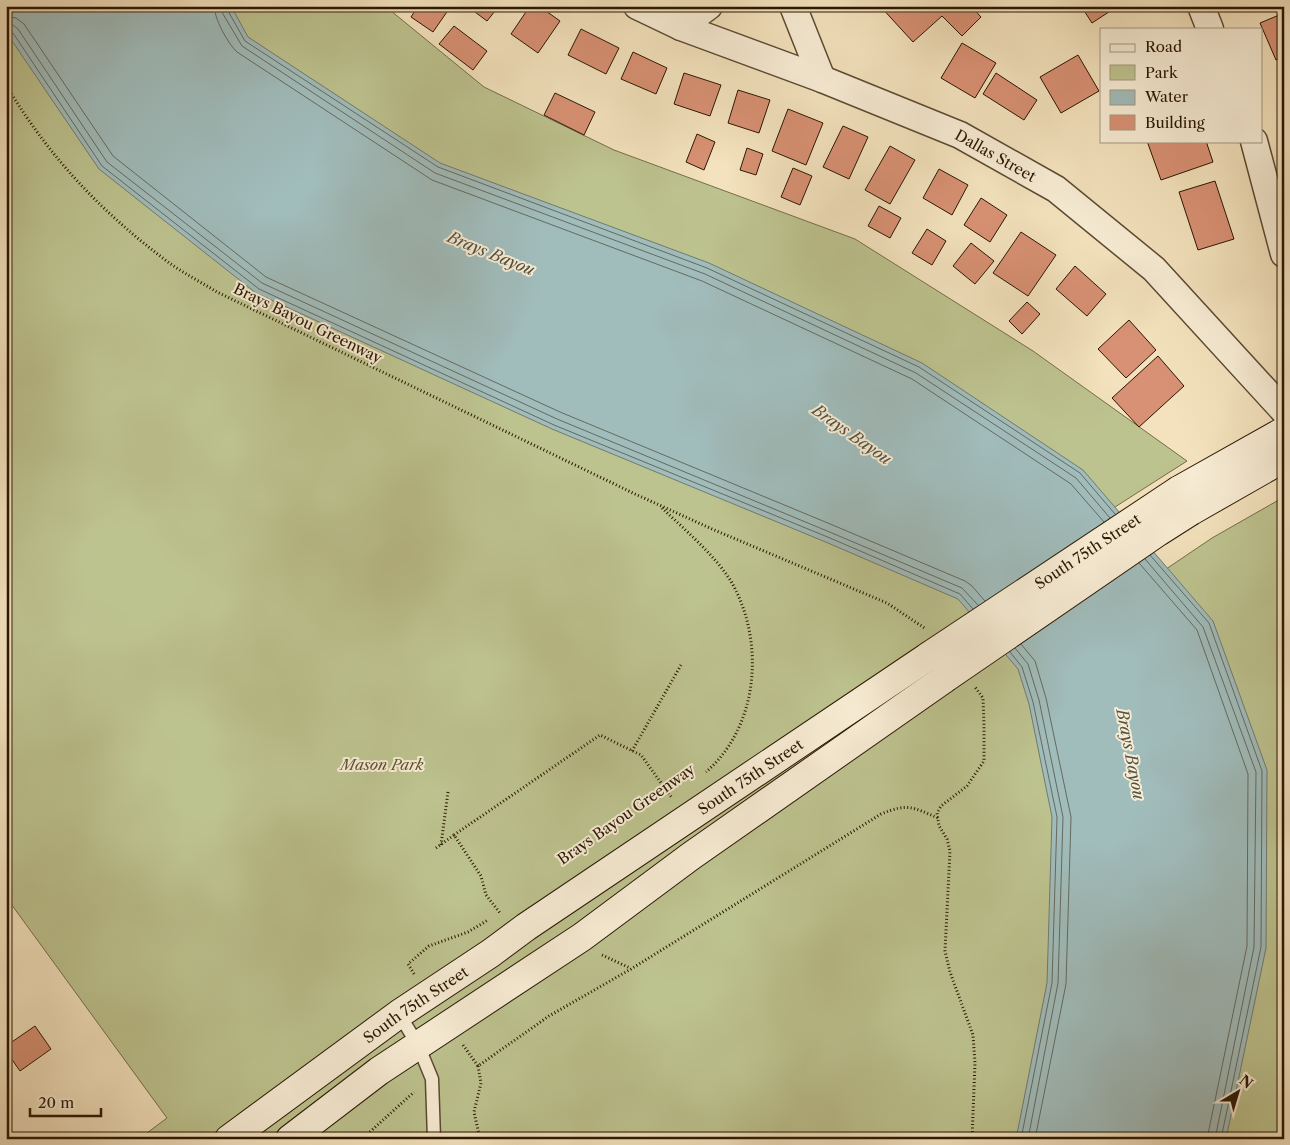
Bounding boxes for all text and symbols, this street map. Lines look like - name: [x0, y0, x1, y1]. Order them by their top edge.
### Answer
- legend: [1100, 28, 1262, 142]
- text: Road: [1145, 37, 1182, 56]
- text: Park: [1145, 63, 1179, 82]
- text: Water: [1144, 87, 1189, 106]
- text: Building: [1145, 113, 1205, 132]
- street label: Dallas Street: [952, 125, 1040, 186]
- water label: Brays Bayou: [443, 226, 538, 280]
- street label: Brays Bayou Greenway: [231, 279, 386, 368]
- water label: Brays Bayou: [807, 398, 896, 469]
- street label: South 75th Street: [1031, 509, 1144, 593]
- water label: Brays Bayou: [1112, 705, 1150, 802]
- street label: South 75th Street: [694, 734, 807, 819]
- park label: Mason Park: [338, 755, 424, 774]
- street label: Brays Bayou Greenway: [554, 759, 699, 869]
- street label: South 75th Street: [359, 961, 472, 1047]
- north arrow: [1212, 1068, 1262, 1118]
- text: N: [1236, 1071, 1256, 1093]
- scale bar: [30, 1085, 101, 1117]
- text: 20 m: [38, 1093, 74, 1112]

